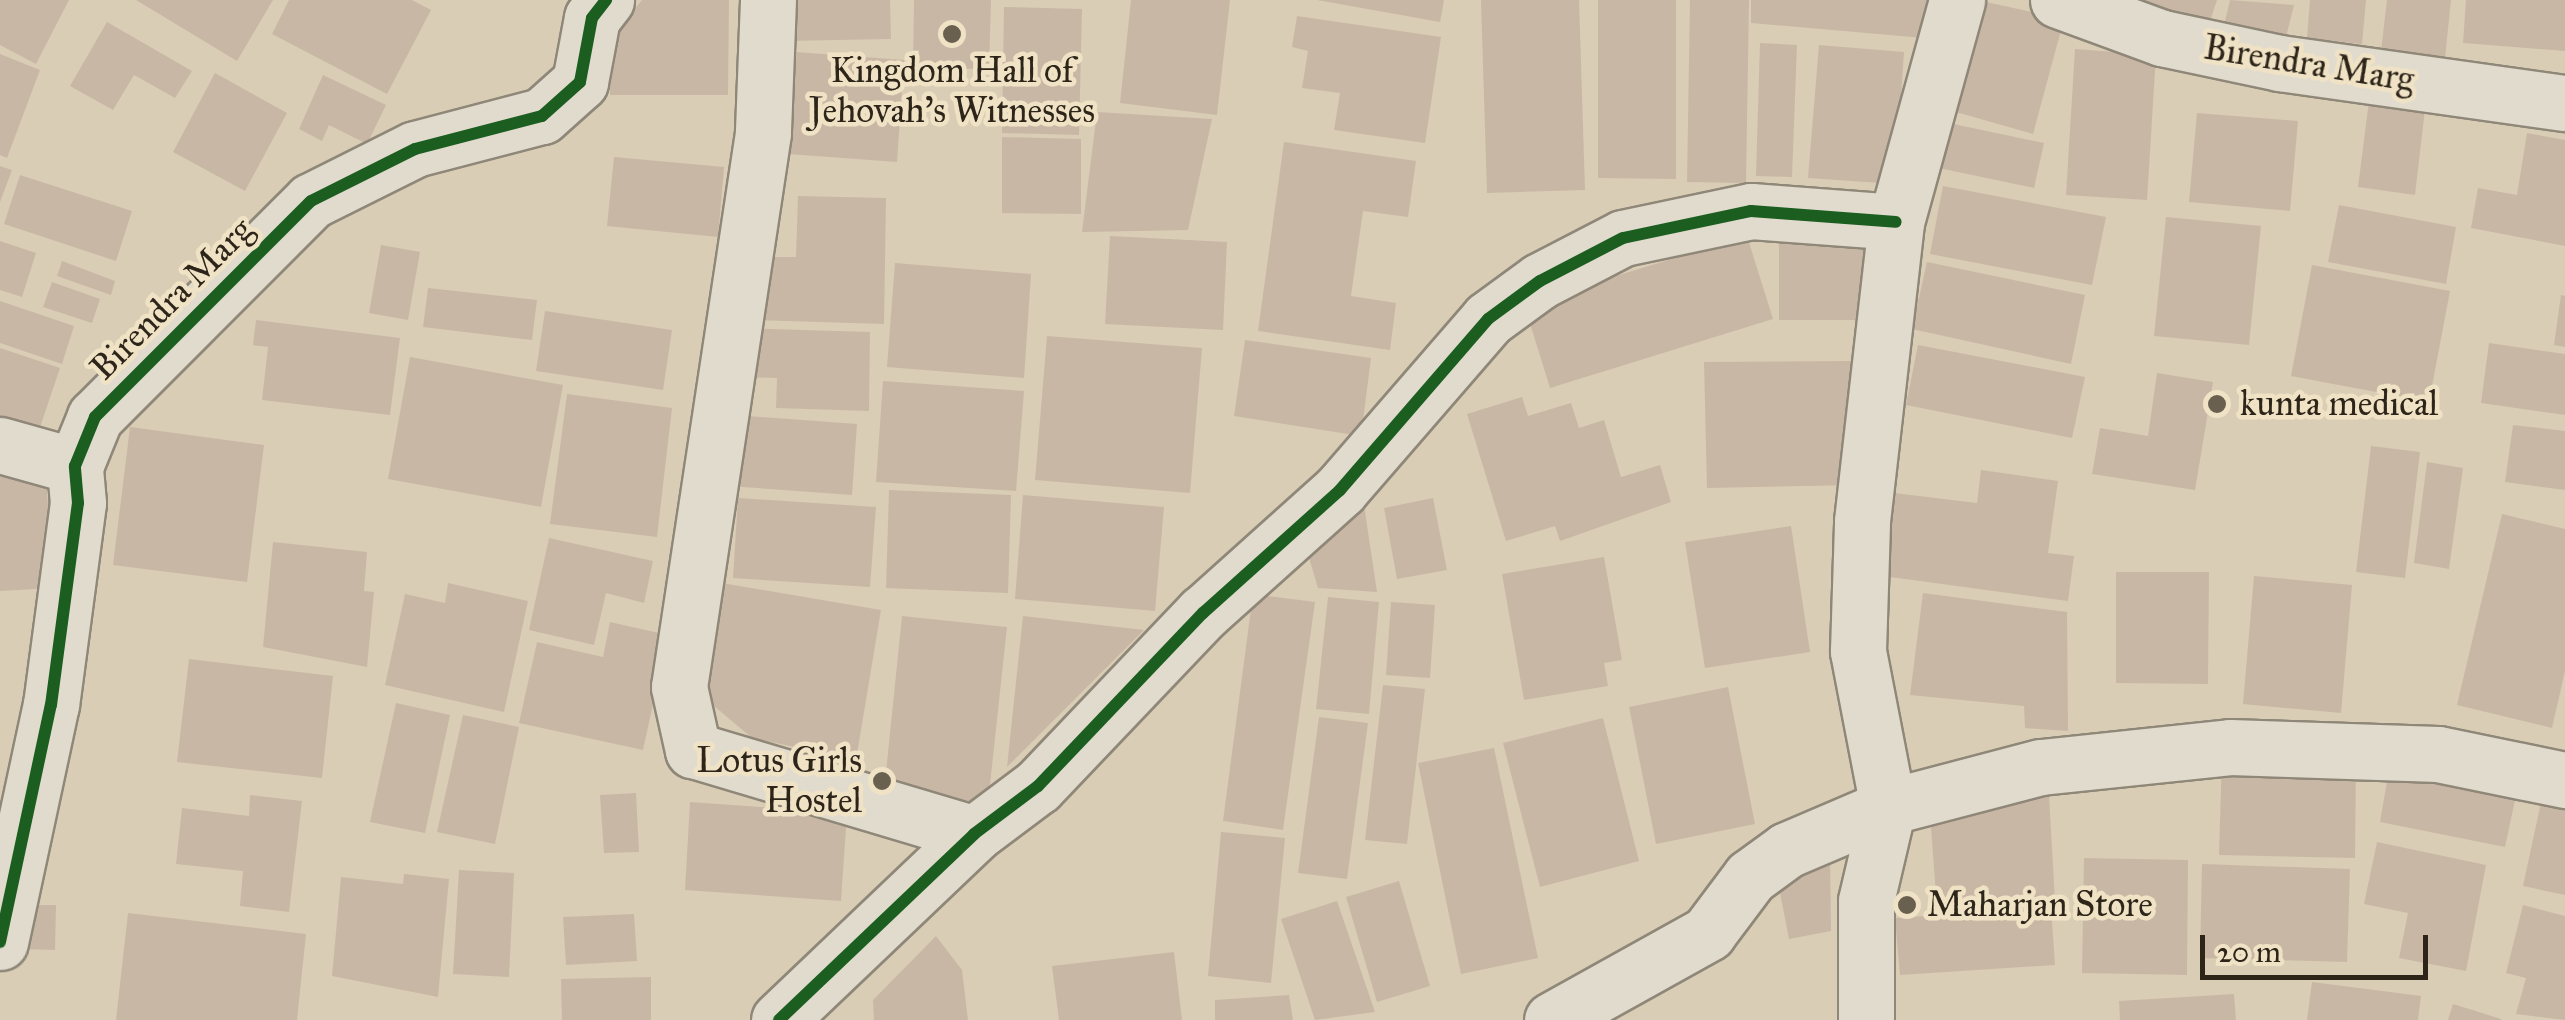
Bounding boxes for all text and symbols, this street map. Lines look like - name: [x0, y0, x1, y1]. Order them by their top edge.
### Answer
- marker: Kingdom Hall of Jehovah's Witnesses: [941, 23, 963, 45]
- street label: Birendra Marg: [2201, 27, 2417, 101]
- place label: Kingdom Hall of Jehovah's Witnesses: [809, 50, 1095, 132]
- street label: Birendra Marg: [82, 209, 262, 389]
- place label: kunta medical: [2240, 383, 2438, 425]
- marker: kunta medical: [2204, 391, 2230, 417]
- place label: Lotus Girls Hostel: [697, 740, 862, 822]
- marker: Lotus Girls Hostel: [871, 770, 893, 792]
- place label: Maharjan Store: [1927, 884, 2153, 926]
- marker: Maharjan Store: [1896, 894, 1918, 916]
- scale bar: [2205, 915, 2432, 977]
- text: 20 m: [2217, 934, 2281, 970]

